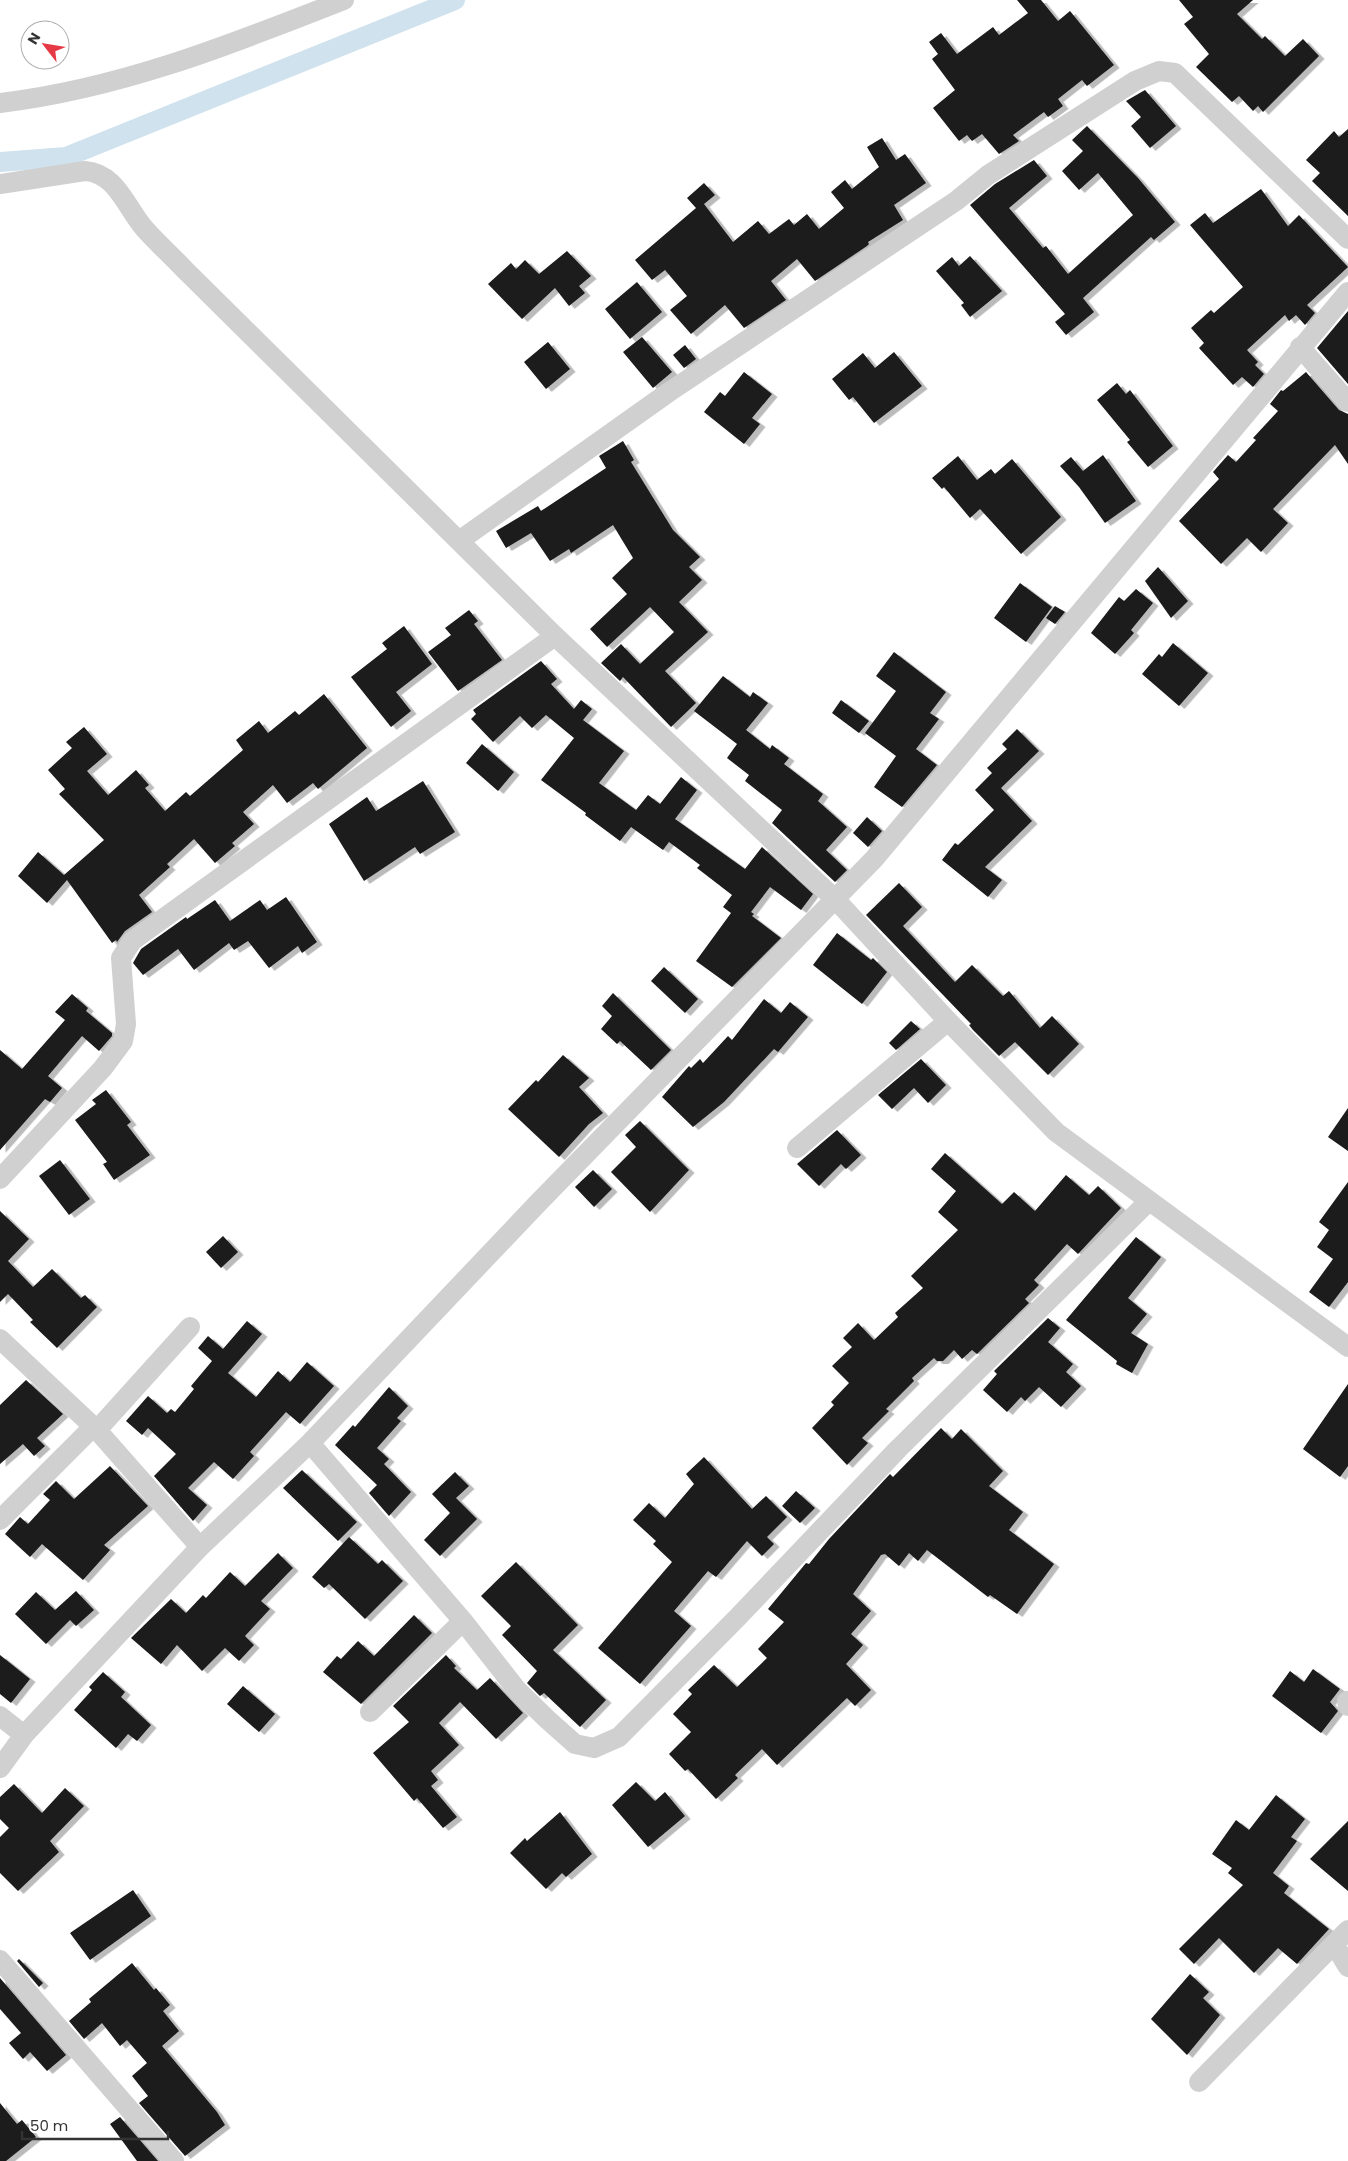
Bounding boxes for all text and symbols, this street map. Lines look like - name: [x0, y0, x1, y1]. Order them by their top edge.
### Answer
- north arrow: [20, 20, 70, 70]
- text: N: [23, 29, 45, 48]
- scale bar: [22, 2108, 169, 2140]
- text: 50 m: [30, 2115, 68, 2136]

